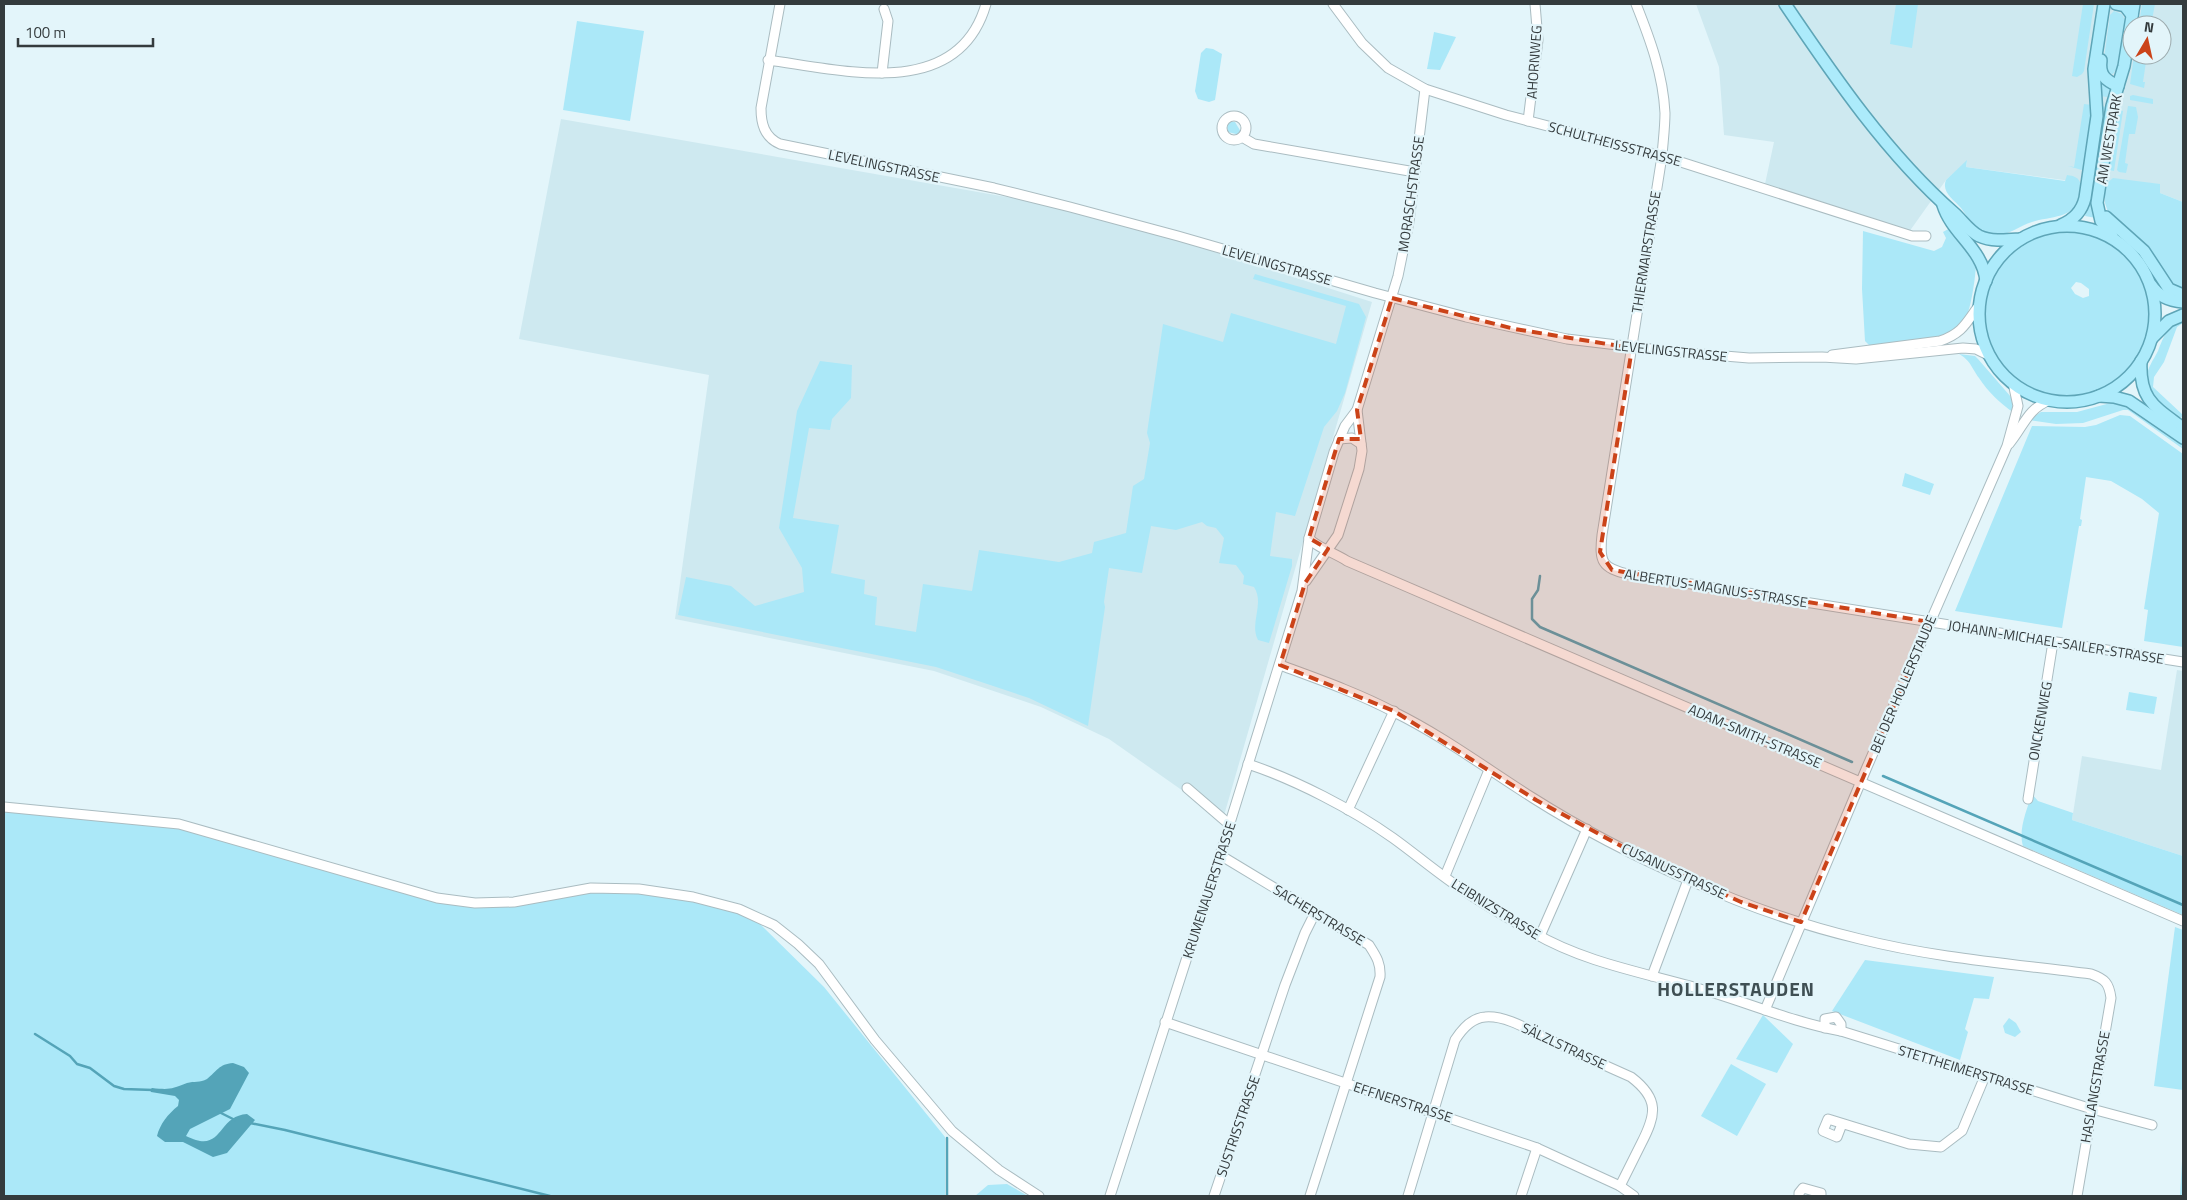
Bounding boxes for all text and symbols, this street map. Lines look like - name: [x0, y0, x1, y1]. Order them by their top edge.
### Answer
- scale bar: [18, 15, 152, 47]
- north arrow: [2122, 15, 2172, 65]
- text: N: [2143, 16, 2156, 38]
- text: 100 m: [25, 21, 66, 44]
- street label: AHORNWEG: [1520, 24, 1547, 99]
- street label: AM WESTPARK: [2090, 92, 2127, 186]
- street label: SCHULTHEISSSTRASSE: [1546, 116, 1684, 171]
- street label: MORASCHSTRASSE: [1392, 134, 1429, 253]
- street label: LEVELINGSTRASSE: [827, 143, 942, 188]
- street label: THIERMAIRSTRASSE: [1625, 189, 1666, 315]
- street label: LEVELINGSTRASSE: [1220, 239, 1335, 290]
- street label: LEVELINGSTRASSE: [1614, 334, 1729, 367]
- street label: ALBERTUS-MAGNUS-STRASSE: [1623, 563, 1809, 612]
- street label: BEI DER HOLLERSTAUDE: [1864, 611, 1941, 756]
- street label: JOHANN-MICHAEL-SAILER-STRASSE: [1947, 614, 2166, 669]
- street label: ONCKENWEG: [2022, 680, 2057, 762]
- street label: ADAM-SMITH-STRASSE: [1685, 698, 1825, 773]
- street label: KRUMENAUERSTRASSE: [1176, 818, 1241, 961]
- street label: CUSANUSSTRASSE: [1619, 837, 1730, 904]
- street label: LEIBNIZSTRASSE: [1448, 873, 1545, 945]
- street label: SACHERSTRASSE: [1269, 879, 1369, 950]
- district label: HOLLERSTAUDEN: [1657, 974, 1815, 1003]
- street label: SÄLZLSTRASSE: [1518, 1017, 1610, 1074]
- street label: HASLANGSTRASSE: [2074, 1029, 2115, 1144]
- street label: STETTHEIMERSTRASSE: [1896, 1039, 2037, 1100]
- street label: SUSTRISSTRASSE: [1210, 1072, 1265, 1179]
- street label: EFFNERSTRASSE: [1351, 1076, 1456, 1127]

